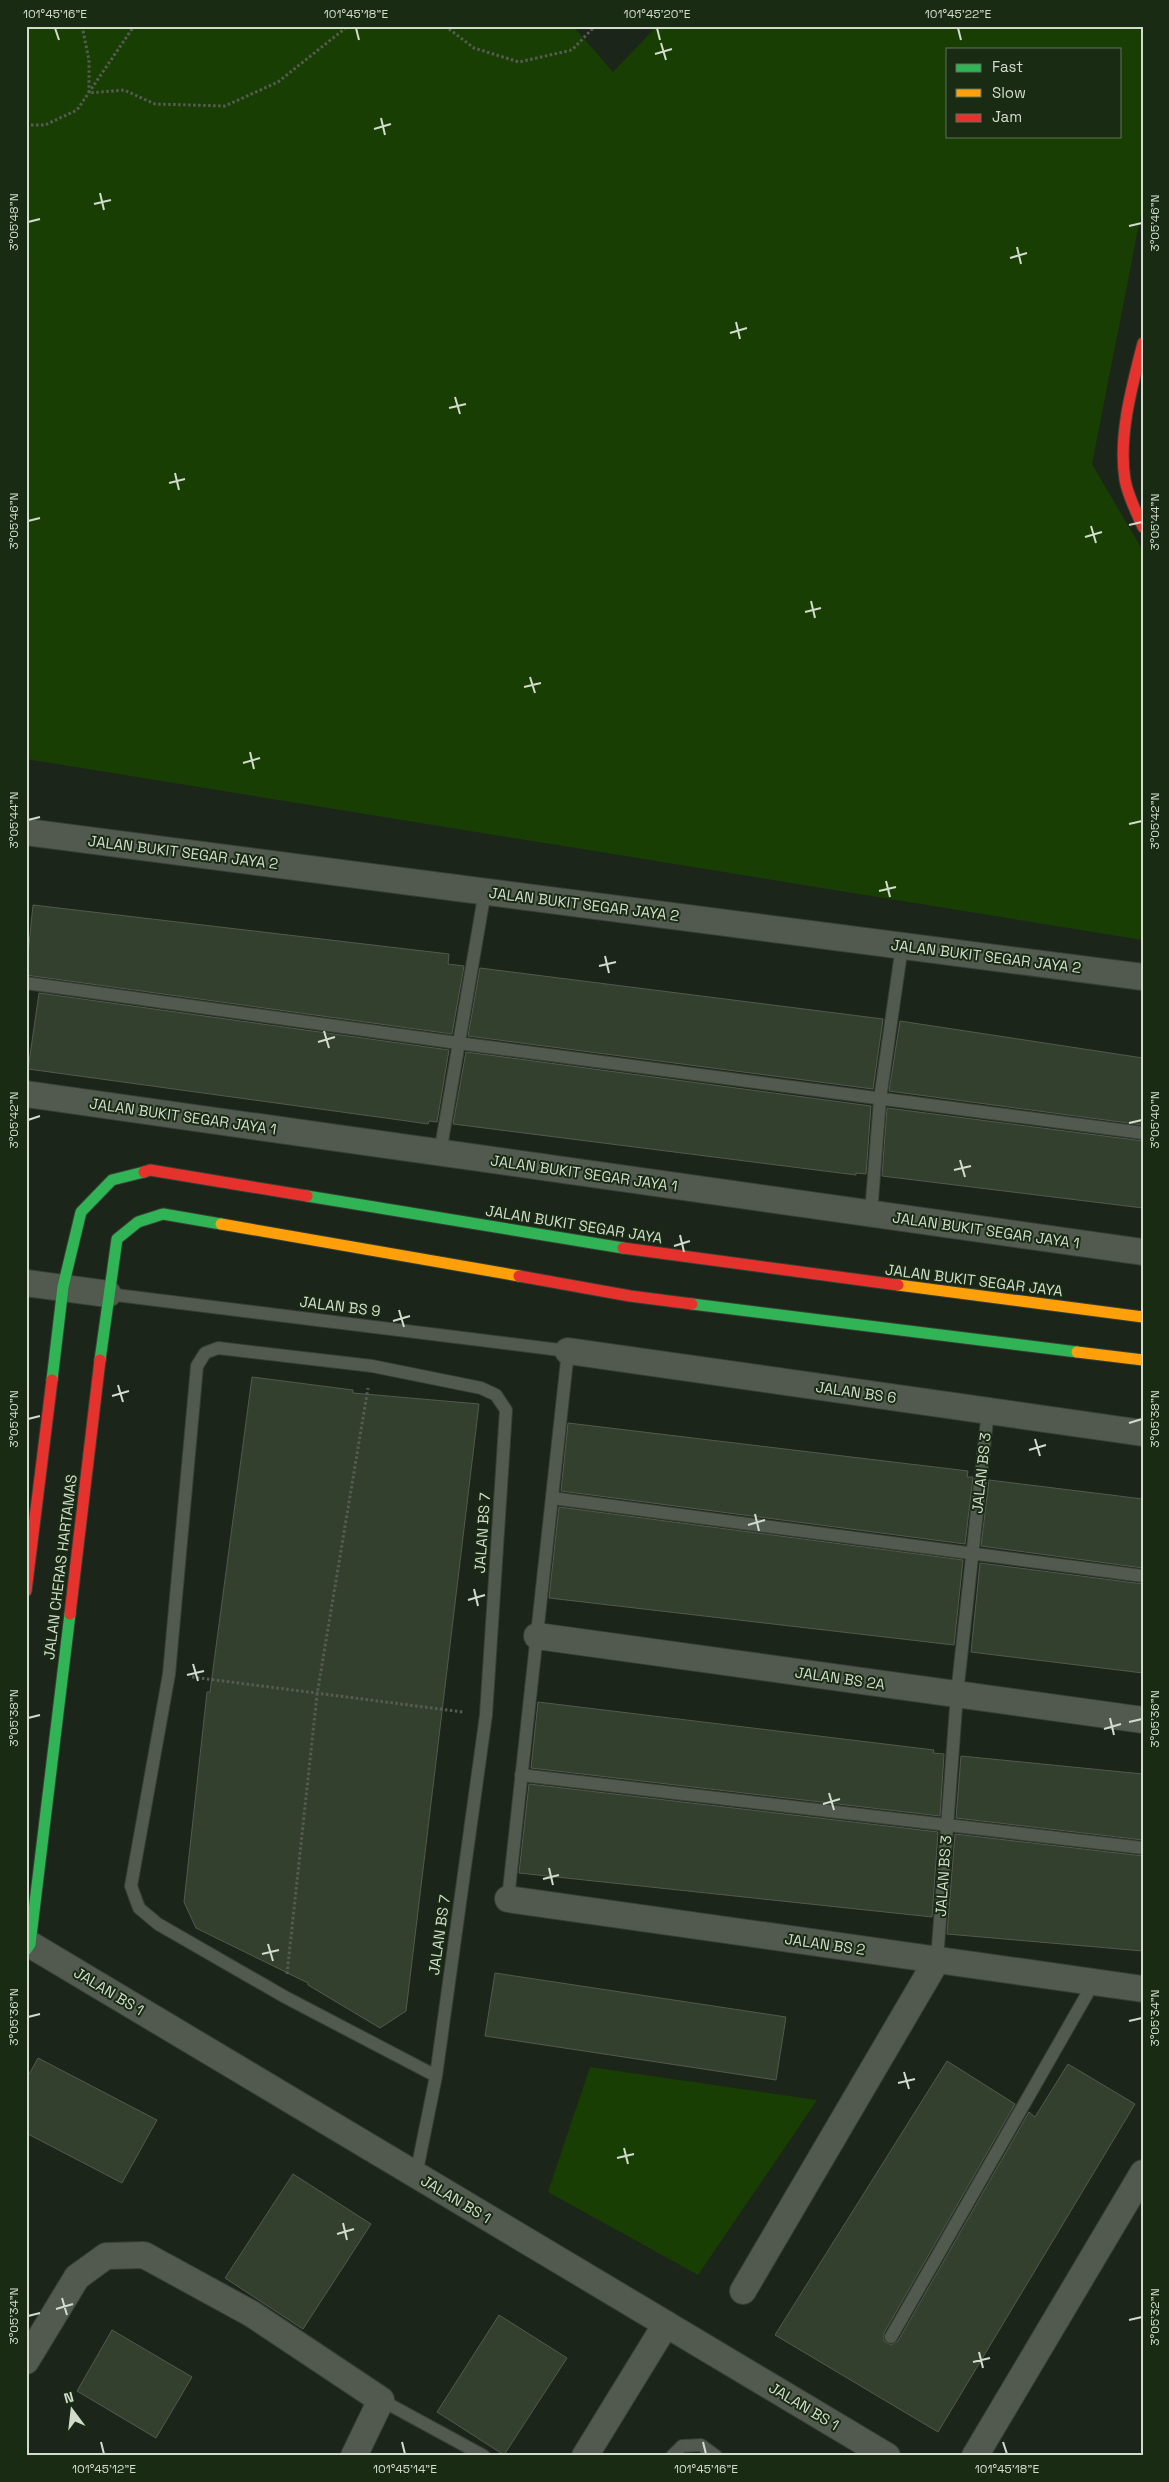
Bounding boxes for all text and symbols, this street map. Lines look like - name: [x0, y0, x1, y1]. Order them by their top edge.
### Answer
- text: 101°45'16"E: [23, 6, 87, 22]
- text: 101°45'18"E: [324, 6, 388, 22]
- text: 101°45'20"E: [624, 6, 691, 22]
- text: 101°45'22"E: [925, 6, 991, 22]
- legend: [946, 48, 1122, 138]
- text: Fast: [992, 57, 1023, 76]
- text: Slow: [992, 83, 1026, 102]
- text: Jam: [992, 107, 1022, 126]
- text: 3°05'48"N: [6, 193, 22, 251]
- text: 3°05'46"N: [1147, 194, 1163, 252]
- text: 3°05'46"N: [6, 492, 22, 550]
- text: 3°05'44"N: [1147, 494, 1163, 550]
- text: 3°05'44"N: [6, 792, 22, 848]
- text: 3°05'42"N: [1147, 792, 1163, 850]
- street label: JALAN BUKIT SEGAR JAYA 2: [87, 831, 279, 873]
- street label: JALAN BUKIT SEGAR JAYA 2: [488, 883, 680, 925]
- street label: JALAN BUKIT SEGAR JAYA 2: [890, 935, 1082, 977]
- text: 3°05'42"N: [6, 1091, 22, 1149]
- text: 3°05'40"N: [1147, 1091, 1163, 1149]
- street label: JALAN BUKIT SEGAR JAYA 1: [88, 1093, 278, 1139]
- street label: JALAN BUKIT SEGAR JAYA 1: [489, 1150, 679, 1196]
- street label: JALAN BUKIT SEGAR JAYA: [484, 1201, 664, 1247]
- street label: JALAN BUKIT SEGAR JAYA 1: [891, 1207, 1081, 1253]
- street label: JALAN BUKIT SEGAR JAYA: [884, 1260, 1064, 1300]
- street label: JALAN BS 9: [298, 1292, 382, 1320]
- street label: JALAN BS 6: [814, 1377, 898, 1407]
- text: 3°05'40"N: [6, 1390, 22, 1448]
- text: 3°05'38"N: [1147, 1390, 1163, 1448]
- street label: JALAN BS 3: [967, 1432, 995, 1514]
- street label: JALAN CHERAS HARTAMAS: [39, 1473, 81, 1661]
- street label: JALAN BS 7: [470, 1492, 494, 1574]
- street label: JALAN BS 2A: [794, 1662, 887, 1694]
- text: 3°05'38"N: [6, 1689, 22, 1747]
- text: 3°05'36"N: [1147, 1690, 1163, 1748]
- street label: JALAN BS 3: [931, 1835, 955, 1917]
- street label: JALAN BS 7: [424, 1894, 454, 1976]
- street label: JALAN BS 2: [783, 1929, 867, 1959]
- street label: JALAN BS 1: [70, 1963, 148, 2019]
- text: 3°05'36"N: [6, 1988, 22, 2046]
- text: 3°05'34"N: [1147, 1989, 1163, 2047]
- street label: JALAN BS 1: [417, 2171, 495, 2227]
- text: 3°05'34"N: [6, 2287, 22, 2345]
- text: 3°05'32"N: [1147, 2288, 1163, 2346]
- street label: JALAN BS 1: [765, 2378, 843, 2434]
- north arrow: [48, 2384, 98, 2434]
- text: N: [62, 2388, 76, 2407]
- text: 101°45'12"E: [72, 2461, 136, 2477]
- text: 101°45'14"E: [373, 2461, 437, 2477]
- text: 101°45'16"E: [674, 2461, 738, 2477]
- text: 101°45'18"E: [975, 2461, 1039, 2477]

